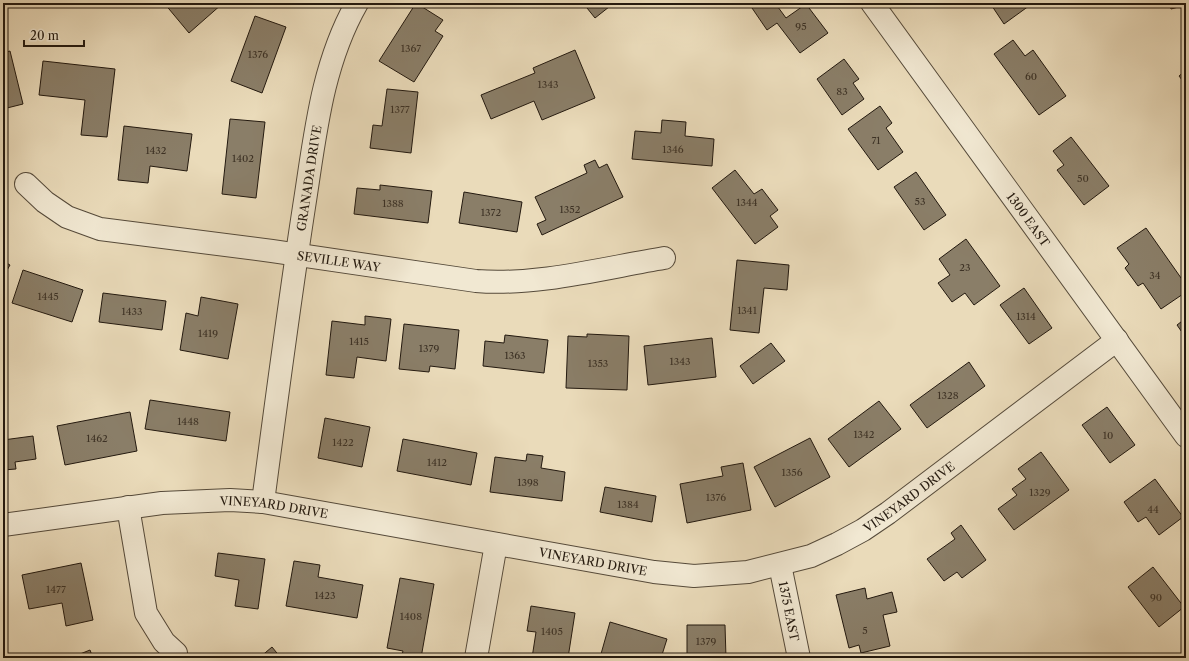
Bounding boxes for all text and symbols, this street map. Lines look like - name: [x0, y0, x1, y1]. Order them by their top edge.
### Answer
- house number: 95: [795, 20, 807, 33]
- scale bar: [24, 22, 84, 48]
- text: 20 m: [30, 28, 59, 43]
- house number: 1367: [401, 42, 421, 55]
- house number: 1376: [248, 48, 268, 61]
- house number: 60: [1025, 70, 1037, 83]
- house number: 1343: [538, 78, 559, 91]
- house number: 83: [836, 85, 848, 98]
- house number: 1377: [390, 103, 410, 116]
- street label: GRANADA DRIVE: [293, 124, 324, 232]
- house number: 71: [871, 134, 881, 147]
- house number: 1346: [662, 143, 684, 156]
- house number: 1432: [145, 144, 167, 157]
- house number: 1402: [232, 152, 254, 165]
- house number: 50: [1077, 172, 1089, 185]
- street label: 1300 EAST: [1004, 189, 1053, 249]
- house number: 53: [915, 195, 925, 208]
- house number: 1344: [736, 196, 758, 209]
- house number: 1388: [382, 197, 404, 210]
- house number: 1352: [560, 203, 581, 216]
- house number: 1372: [481, 206, 501, 219]
- street label: SEVILLE WAY: [296, 247, 382, 274]
- house number: 23: [959, 261, 971, 274]
- house number: 34: [1149, 269, 1161, 282]
- house number: 1445: [37, 290, 59, 303]
- house number: 1341: [737, 304, 758, 317]
- house number: 1433: [122, 305, 143, 318]
- house number: 1314: [1016, 310, 1036, 323]
- house number: 1419: [198, 327, 218, 340]
- house number: 1415: [349, 335, 369, 348]
- house number: 1379: [419, 342, 439, 355]
- house number: 1363: [504, 349, 526, 362]
- house number: 1343: [670, 355, 691, 368]
- house number: 1353: [588, 357, 608, 370]
- house number: 1328: [937, 389, 959, 402]
- house number: 1448: [177, 415, 199, 428]
- house number: 1342: [853, 428, 875, 441]
- house number: 10: [1103, 429, 1113, 442]
- house number: 1462: [86, 432, 108, 445]
- house number: 1422: [332, 436, 354, 449]
- house number: 1412: [427, 456, 447, 469]
- street label: VINEYARD DRIVE: [860, 458, 957, 536]
- house number: 1356: [782, 466, 803, 479]
- house number: 1398: [517, 476, 539, 489]
- house number: 1329: [1029, 486, 1051, 499]
- house number: 1376: [706, 491, 726, 504]
- street label: VINEYARD DRIVE: [218, 492, 329, 521]
- house number: 1384: [617, 498, 639, 511]
- house number: 44: [1147, 503, 1159, 516]
- street label: VINEYARD DRIVE: [537, 544, 648, 578]
- street label: 1375 EAST: [776, 580, 803, 642]
- house number: 1477: [46, 583, 66, 596]
- house number: 1423: [314, 589, 336, 602]
- house number: 90: [1150, 591, 1162, 604]
- house number: 1408: [400, 610, 422, 623]
- house number: 5: [862, 624, 868, 637]
- house number: 1405: [541, 625, 563, 638]
- house number: 1379: [696, 635, 716, 648]

